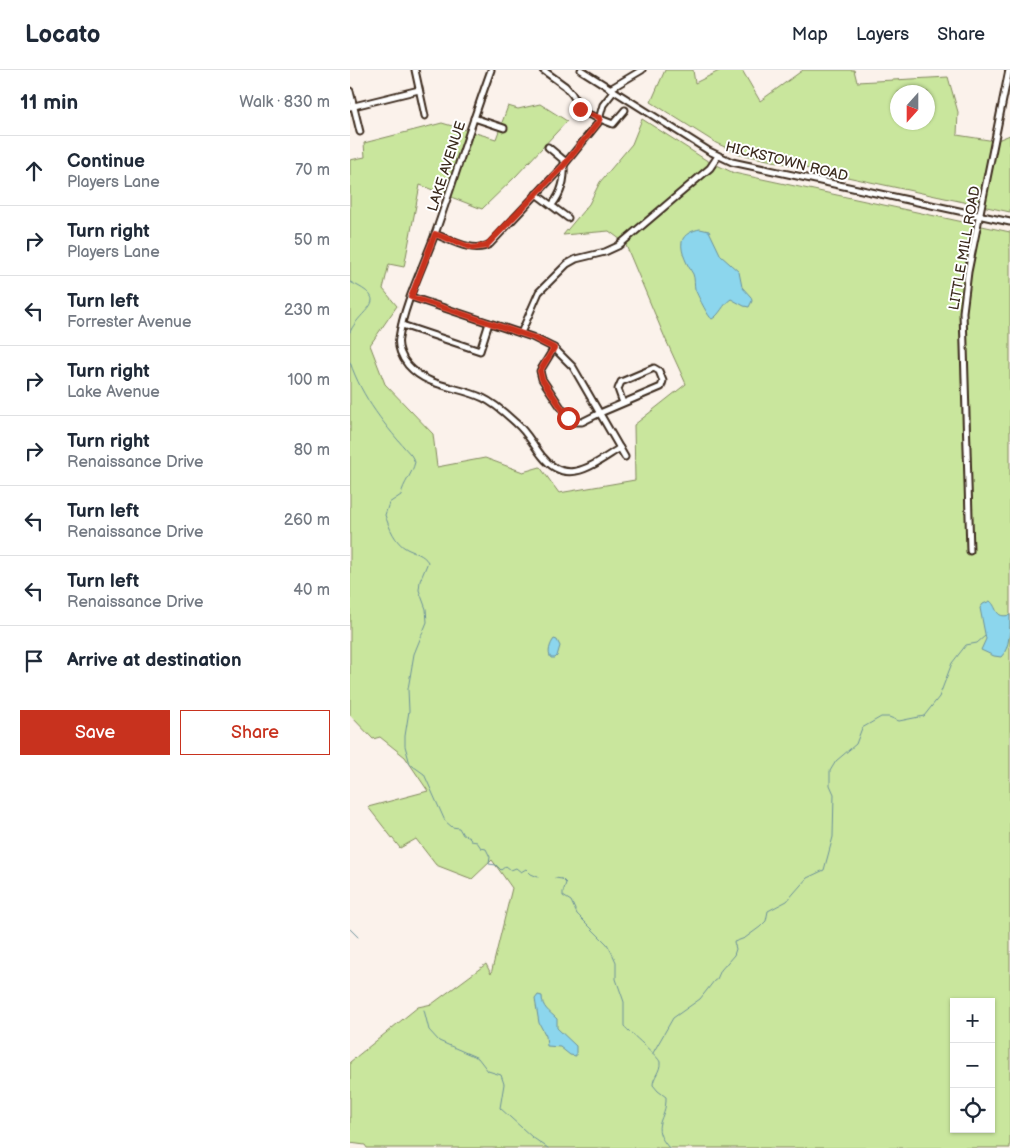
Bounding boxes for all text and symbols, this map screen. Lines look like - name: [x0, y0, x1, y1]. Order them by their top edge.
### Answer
- text: Locato: [25, 20, 100, 49]
- text: Map: [792, 24, 828, 45]
- text: Layers: [856, 24, 909, 45]
- text: Share: [937, 24, 985, 45]
- north arrow: [890, 85, 935, 130]
- text: 11 min: [20, 90, 78, 115]
- text: Walk · 830 m: [239, 93, 330, 112]
- route end: [569, 98, 592, 121]
- street label: LAKE AVENUE: [424, 119, 469, 213]
- street label: HICKSTOWN ROAD: [724, 138, 850, 185]
- text: Continue: [67, 150, 145, 173]
- icon: ahead: [20, 157, 48, 185]
- text: 70 m: [295, 161, 330, 180]
- text: Players Lane: [67, 173, 160, 192]
- street label: LITTLE MILL ROAD: [945, 185, 984, 311]
- text: Turn right: [67, 220, 150, 243]
- icon: right: [20, 227, 48, 255]
- text: 50 m: [294, 231, 330, 250]
- text: Players Lane: [67, 243, 160, 262]
- text: Turn left: [67, 290, 139, 313]
- icon: left: [20, 297, 48, 325]
- text: 230 m: [284, 301, 330, 320]
- text: Forrester Avenue: [67, 313, 192, 332]
- text: Turn right: [67, 360, 150, 383]
- icon: right: [20, 367, 48, 395]
- text: 100 m: [287, 371, 330, 390]
- text: Lake Avenue: [67, 383, 160, 402]
- route start: [557, 407, 580, 430]
- text: Turn right: [67, 430, 150, 453]
- icon: right: [20, 437, 48, 465]
- text: 80 m: [294, 441, 330, 460]
- text: Renaissance Drive: [67, 453, 204, 472]
- text: Turn left: [67, 500, 139, 523]
- icon: left: [20, 507, 48, 535]
- text: 260 m: [284, 511, 330, 530]
- text: Renaissance Drive: [67, 523, 204, 542]
- text: Turn left: [67, 570, 139, 593]
- icon: left: [20, 577, 48, 605]
- text: 40 m: [293, 581, 330, 600]
- text: Renaissance Drive: [67, 593, 204, 612]
- icon: arrive: [20, 647, 48, 675]
- text: Arrive at destination: [67, 649, 242, 672]
- button: Save: [20, 710, 170, 755]
- button: Share: [180, 710, 330, 755]
- map controls: [950, 998, 995, 1133]
- button: +: [950, 998, 995, 1043]
- button: −: [950, 1043, 995, 1088]
- button: locate: [950, 1088, 995, 1133]

